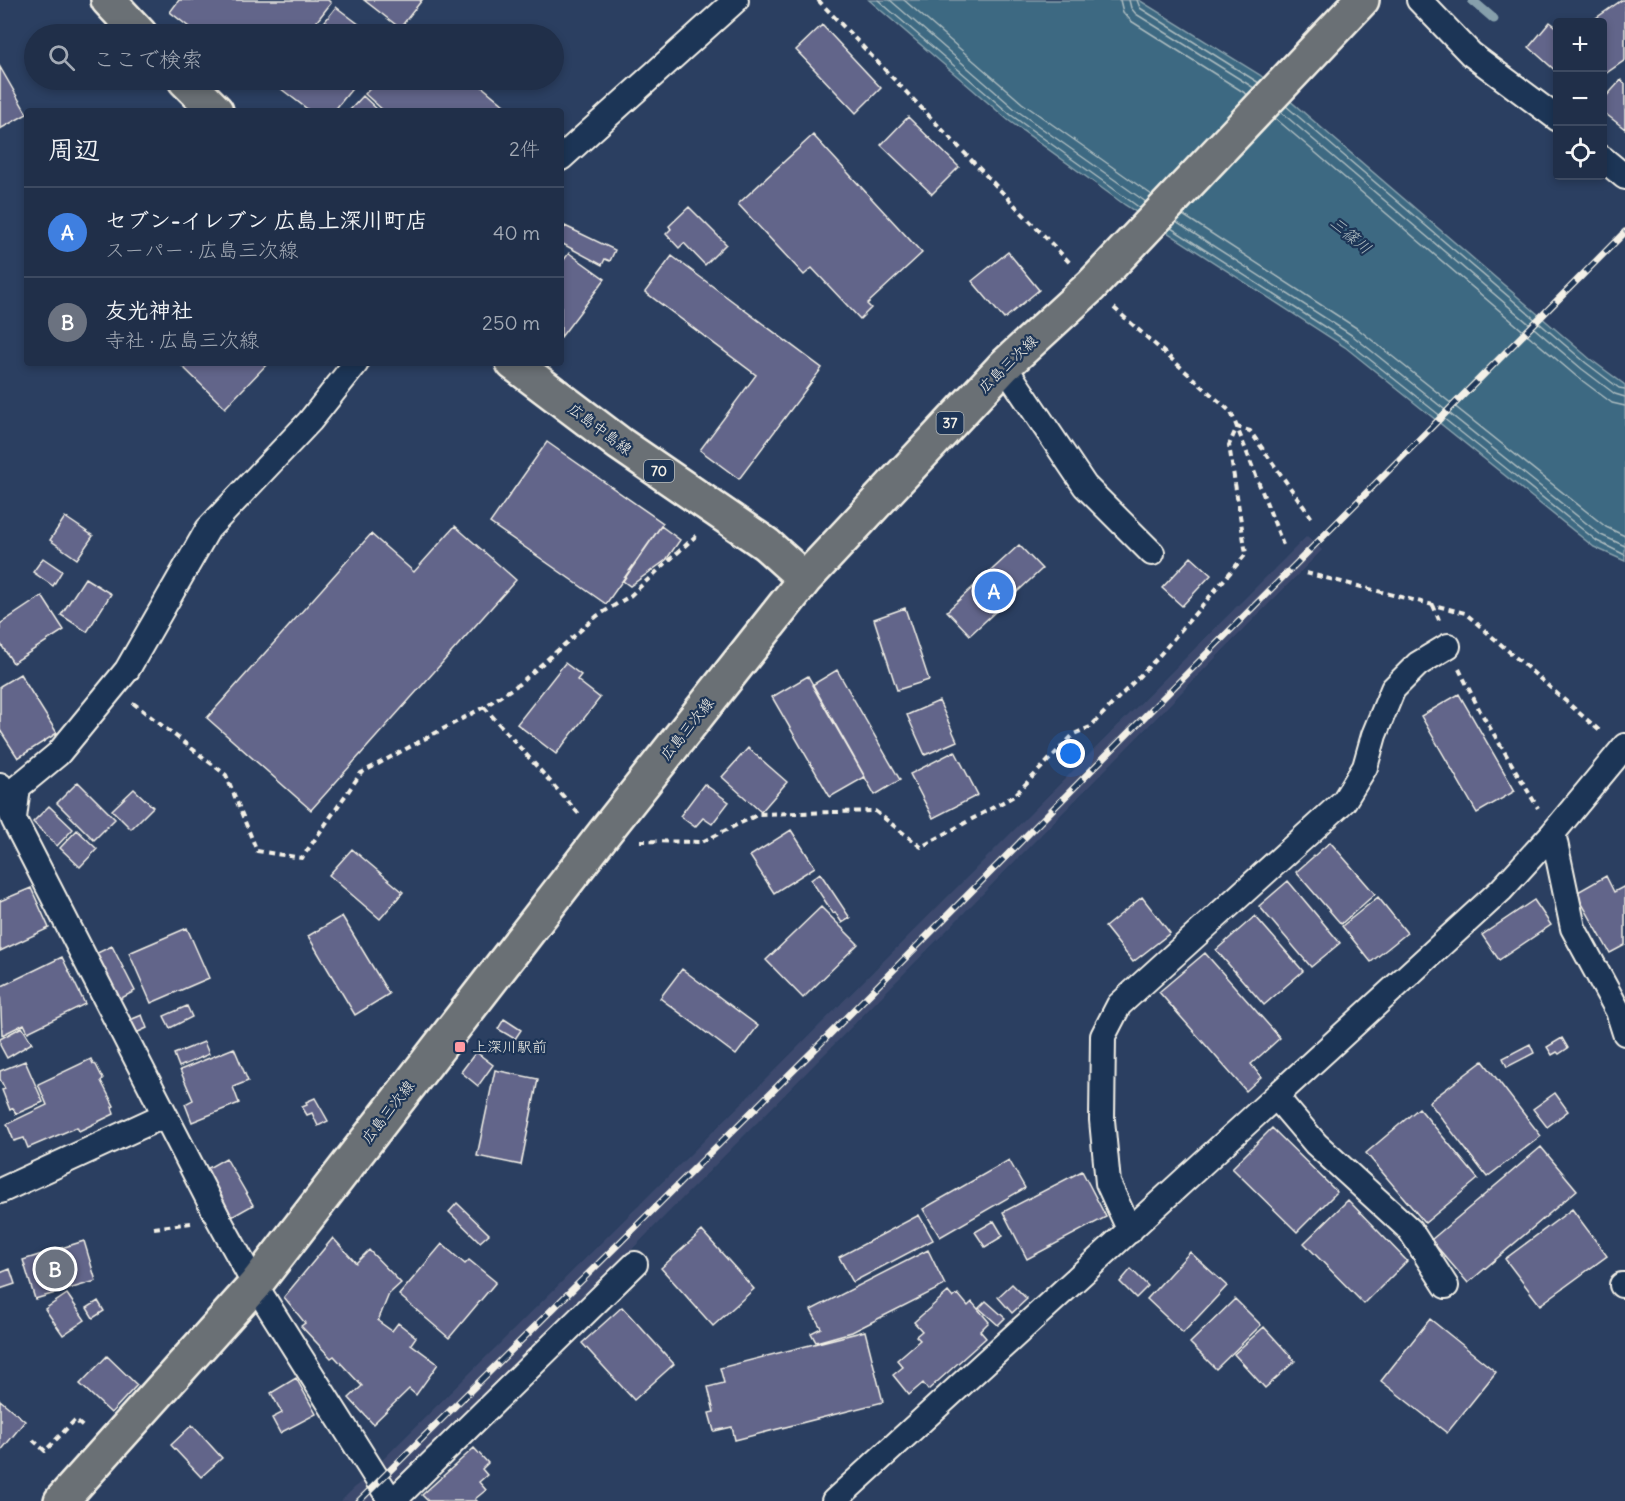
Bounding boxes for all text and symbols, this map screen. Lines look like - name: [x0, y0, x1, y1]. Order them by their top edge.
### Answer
- map controls: [1553, 18, 1607, 180]
- button: +: [1553, 18, 1607, 72]
- search box: [24, 24, 564, 90]
- icon: search: [45, 41, 78, 74]
- text: ここで検索: [93, 45, 203, 73]
- button: −: [1553, 72, 1607, 126]
- button: locate: [1553, 126, 1607, 180]
- text: 周辺: [48, 133, 100, 166]
- text: 2件: [509, 136, 540, 161]
- text: セブン-イレブン 広島上深川町店: [105, 206, 428, 234]
- water label: 三篠川: [1326, 212, 1376, 258]
- text: A: [61, 220, 74, 245]
- text: 40 m: [493, 220, 540, 245]
- text: スーパー · 広島三次線: [105, 237, 298, 262]
- text: 友光神社: [105, 296, 193, 324]
- text: B: [61, 310, 74, 335]
- text: 250 m: [482, 310, 540, 335]
- text: 寺社 · 広島三次線: [105, 327, 259, 352]
- street label: 広島三次線: [974, 331, 1041, 397]
- street label: 広島中島線: [565, 398, 636, 459]
- road number: 37: [936, 412, 964, 434]
- road number: 70: [644, 460, 674, 482]
- pin: A: [974, 568, 1014, 614]
- street label: 広島三次線: [656, 694, 718, 764]
- your location: [1056, 739, 1085, 768]
- place label: 上深川駅前: [472, 1037, 547, 1056]
- marker: 上深川駅前: [453, 1040, 467, 1054]
- street label: 広島三次線: [357, 1076, 418, 1147]
- pin: B: [36, 1246, 74, 1292]

